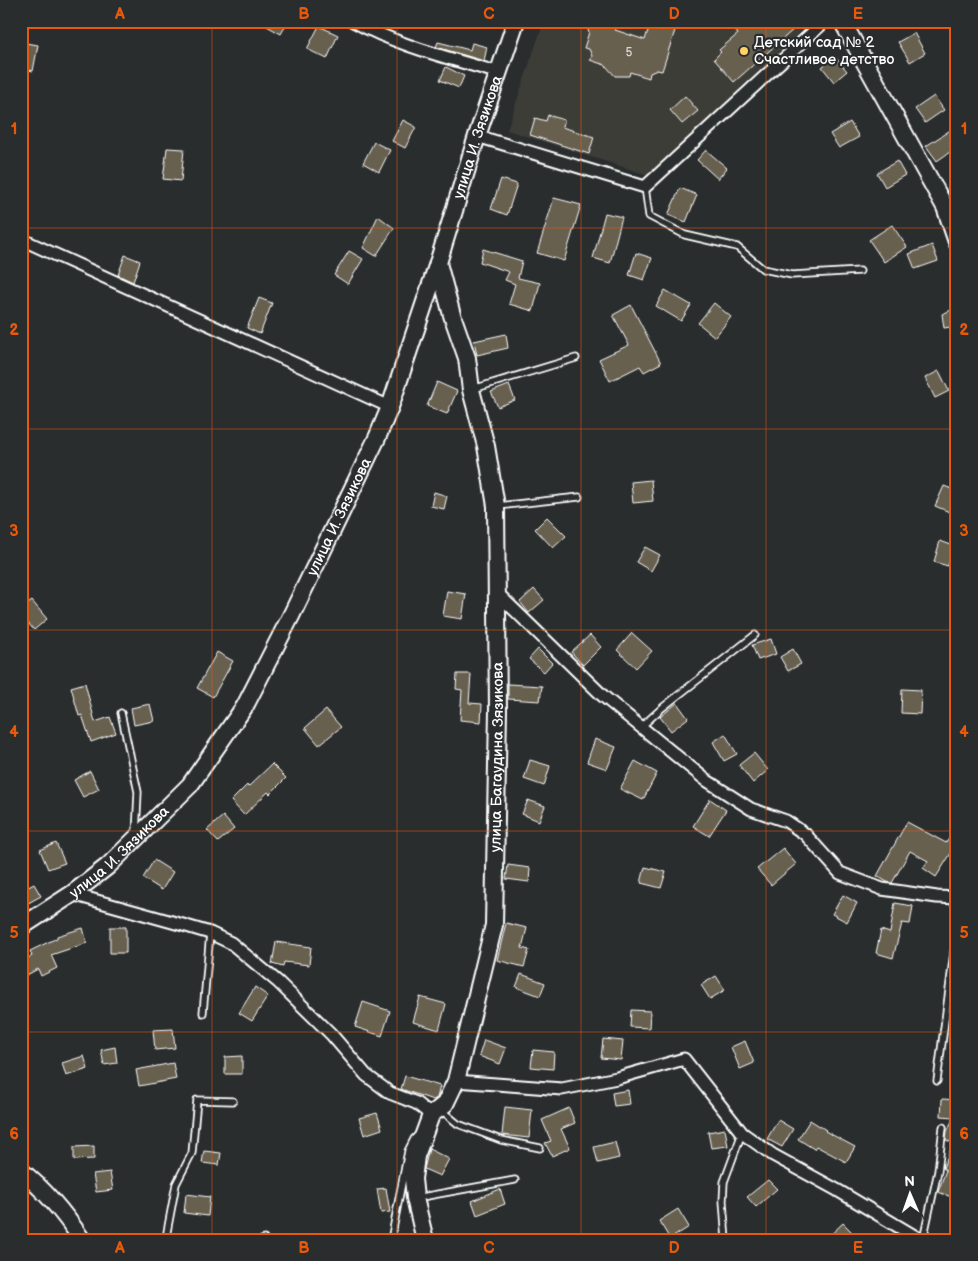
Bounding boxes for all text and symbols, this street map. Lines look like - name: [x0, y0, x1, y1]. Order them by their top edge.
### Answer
- text: A: [114, 5, 125, 24]
- text: B: [298, 5, 310, 24]
- text: C: [483, 5, 495, 24]
- text: D: [668, 5, 680, 24]
- text: E: [853, 5, 863, 24]
- place label: Детский сад № 2 Счастливое детство: [754, 33, 894, 69]
- house number: 5: [626, 45, 633, 60]
- marker: Детский сад № 2 Счастливое детство: [738, 45, 750, 57]
- street label: улица И. Зязикова: [449, 73, 507, 201]
- text: 1: [11, 120, 17, 139]
- text: 1: [961, 120, 967, 139]
- text: 2: [9, 321, 19, 340]
- text: 2: [959, 321, 969, 340]
- street label: улица И. Зязикова: [303, 455, 376, 579]
- text: 3: [9, 522, 19, 541]
- text: 3: [959, 522, 969, 541]
- street label: улица Багаудина Зязикова: [486, 662, 508, 852]
- text: 4: [9, 723, 19, 742]
- text: 4: [959, 723, 969, 742]
- street label: улица И. Зязикова: [66, 802, 173, 903]
- text: 5: [9, 924, 19, 943]
- text: 5: [959, 924, 969, 943]
- text: 6: [9, 1125, 19, 1144]
- text: 6: [959, 1125, 969, 1144]
- north arrow: [886, 1168, 936, 1218]
- text: N: [904, 1173, 915, 1190]
- text: A: [114, 1239, 125, 1258]
- text: B: [298, 1239, 310, 1258]
- text: C: [483, 1239, 495, 1258]
- text: D: [668, 1239, 680, 1258]
- text: E: [853, 1239, 863, 1258]

